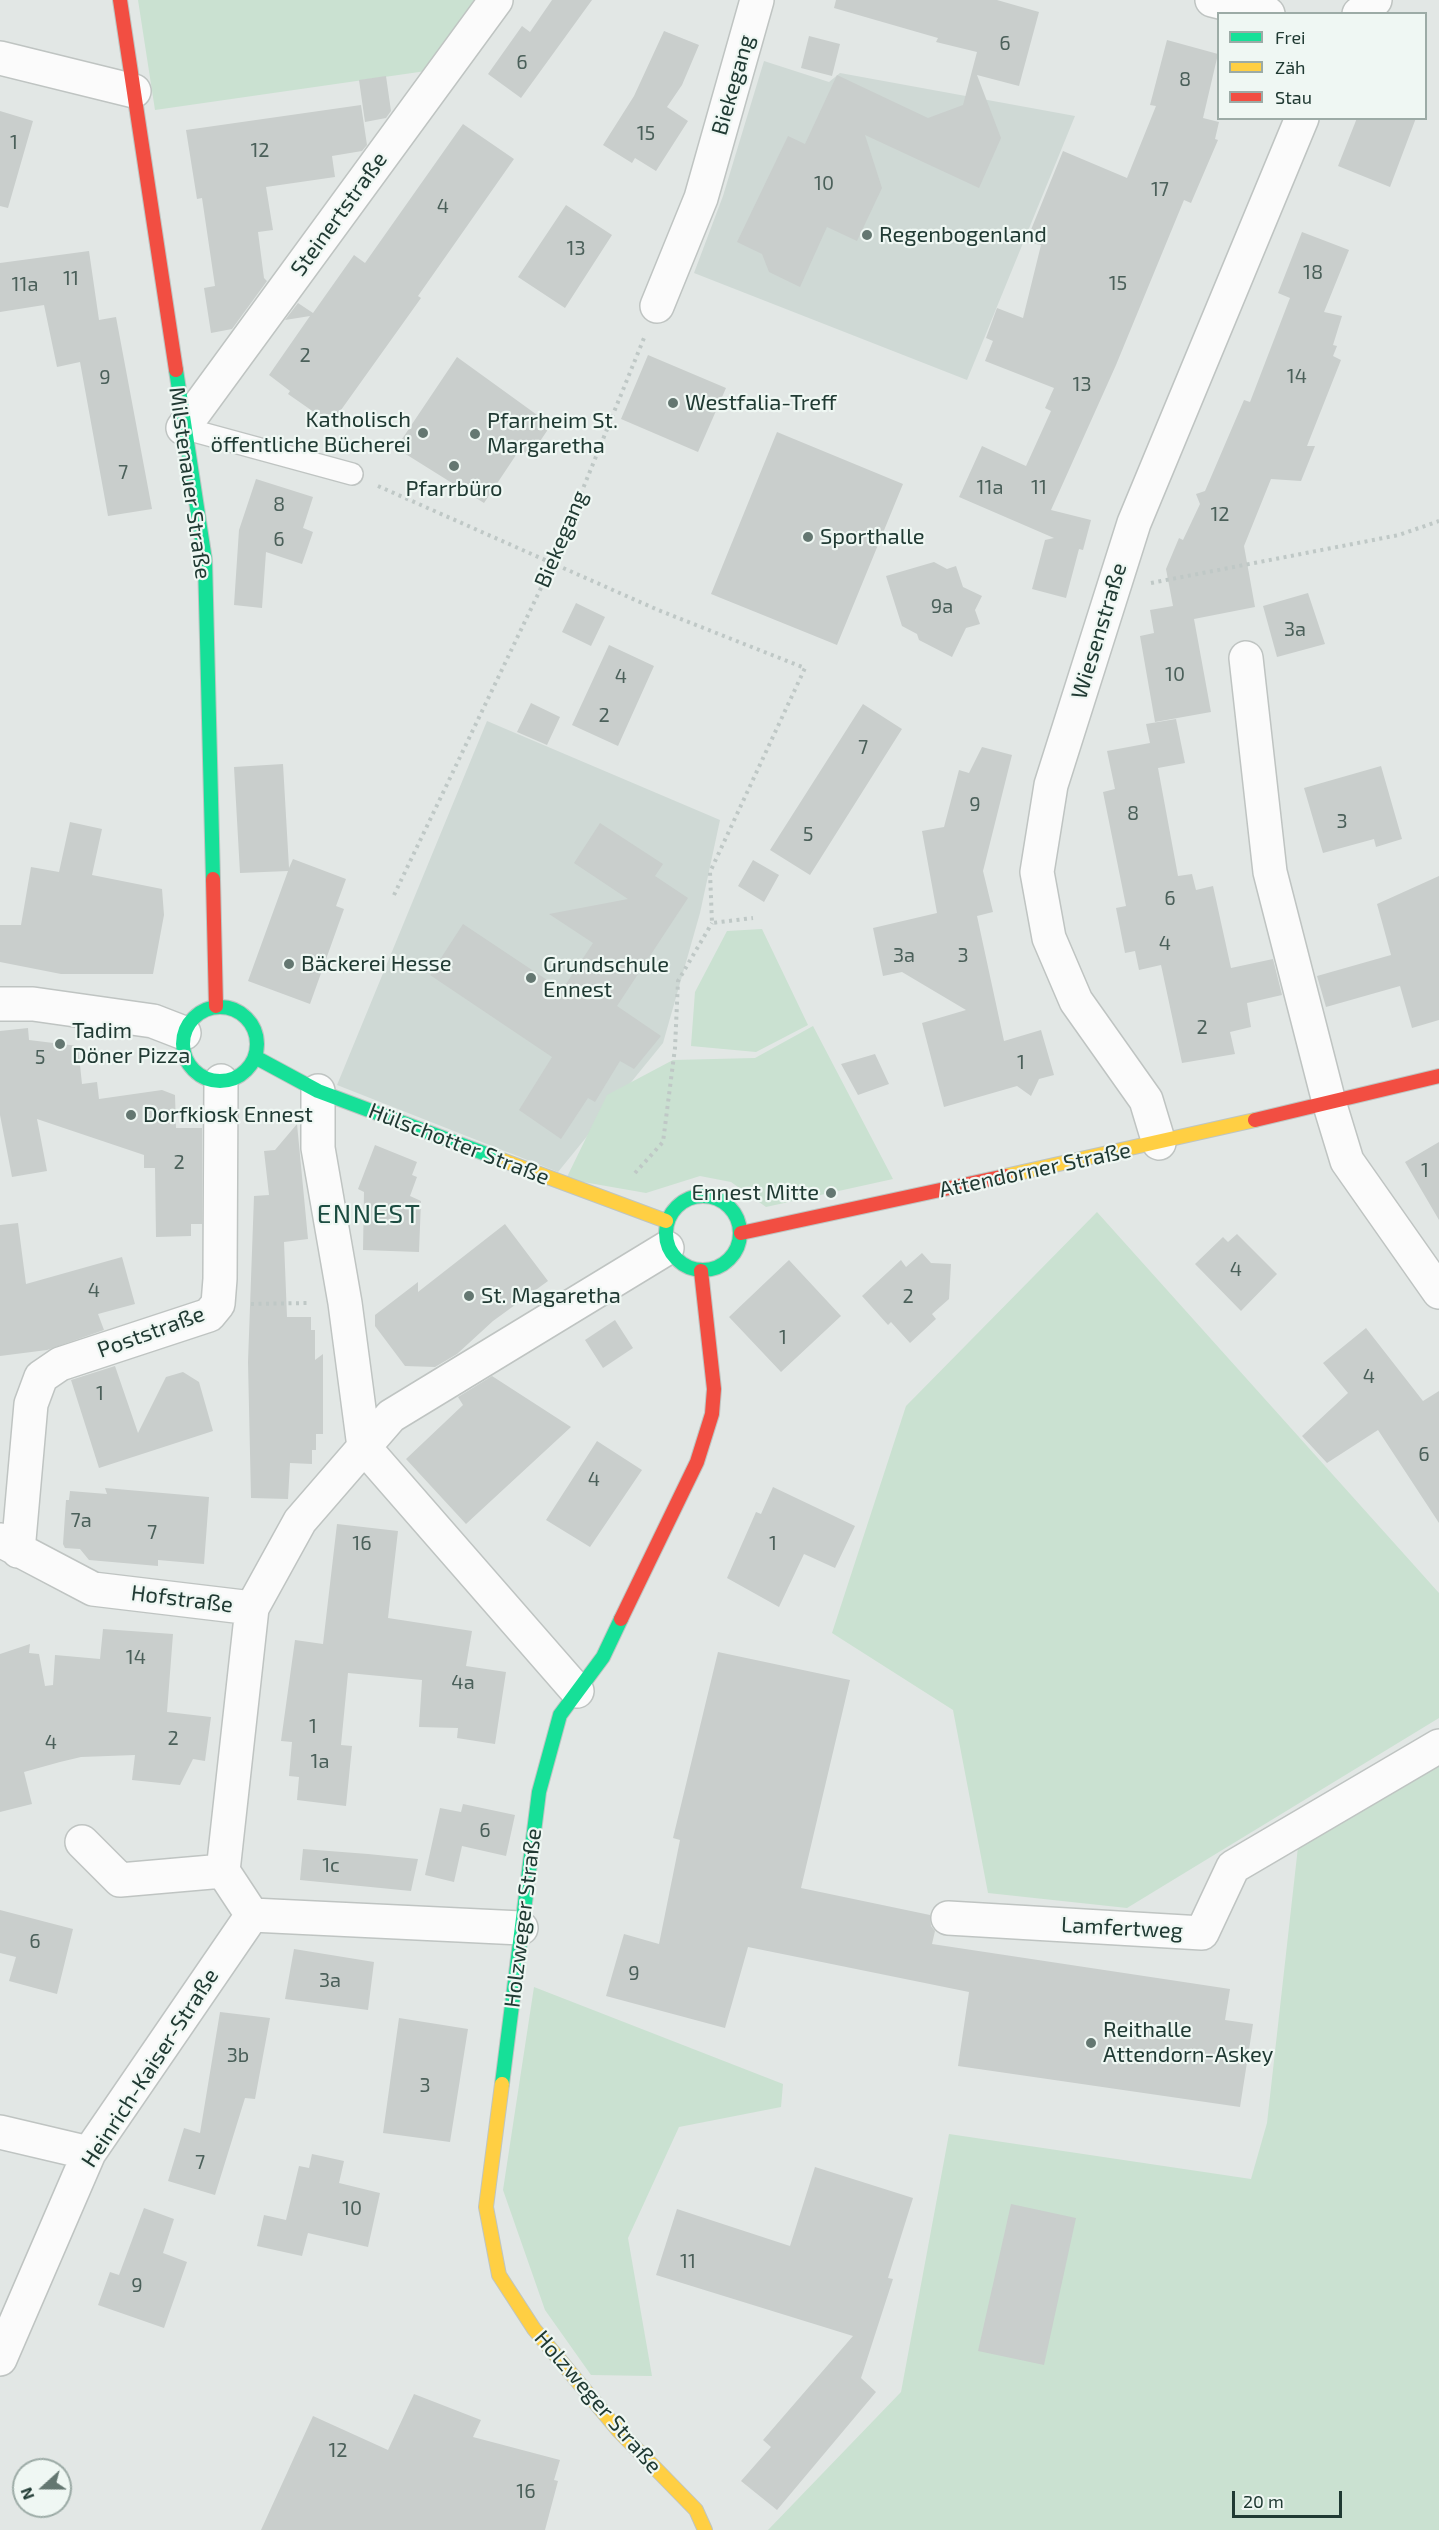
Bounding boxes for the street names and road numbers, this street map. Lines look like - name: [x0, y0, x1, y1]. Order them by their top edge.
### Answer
- street label: Biekegang: [706, 32, 760, 138]
- street label: Steinertstraße: [285, 147, 393, 281]
- street label: Milstenauer Straße: [163, 385, 217, 581]
- street label: Biekegang: [529, 486, 593, 592]
- street label: Wiesenstraße: [1066, 560, 1132, 702]
- street label: Hülschotter Straße: [365, 1097, 553, 1191]
- street label: Attendorner Straße: [937, 1137, 1133, 1203]
- street label: Poststraße: [94, 1300, 208, 1364]
- street label: Hofstraße: [129, 1580, 235, 1618]
- street label: Holzweger Straße: [499, 1827, 547, 2009]
- street label: Lamfertweg: [1060, 1912, 1184, 1944]
- street label: Heinrich-Kaiser-Straße: [76, 1964, 224, 2172]
- street label: Holzweger Straße: [529, 2325, 667, 2479]

